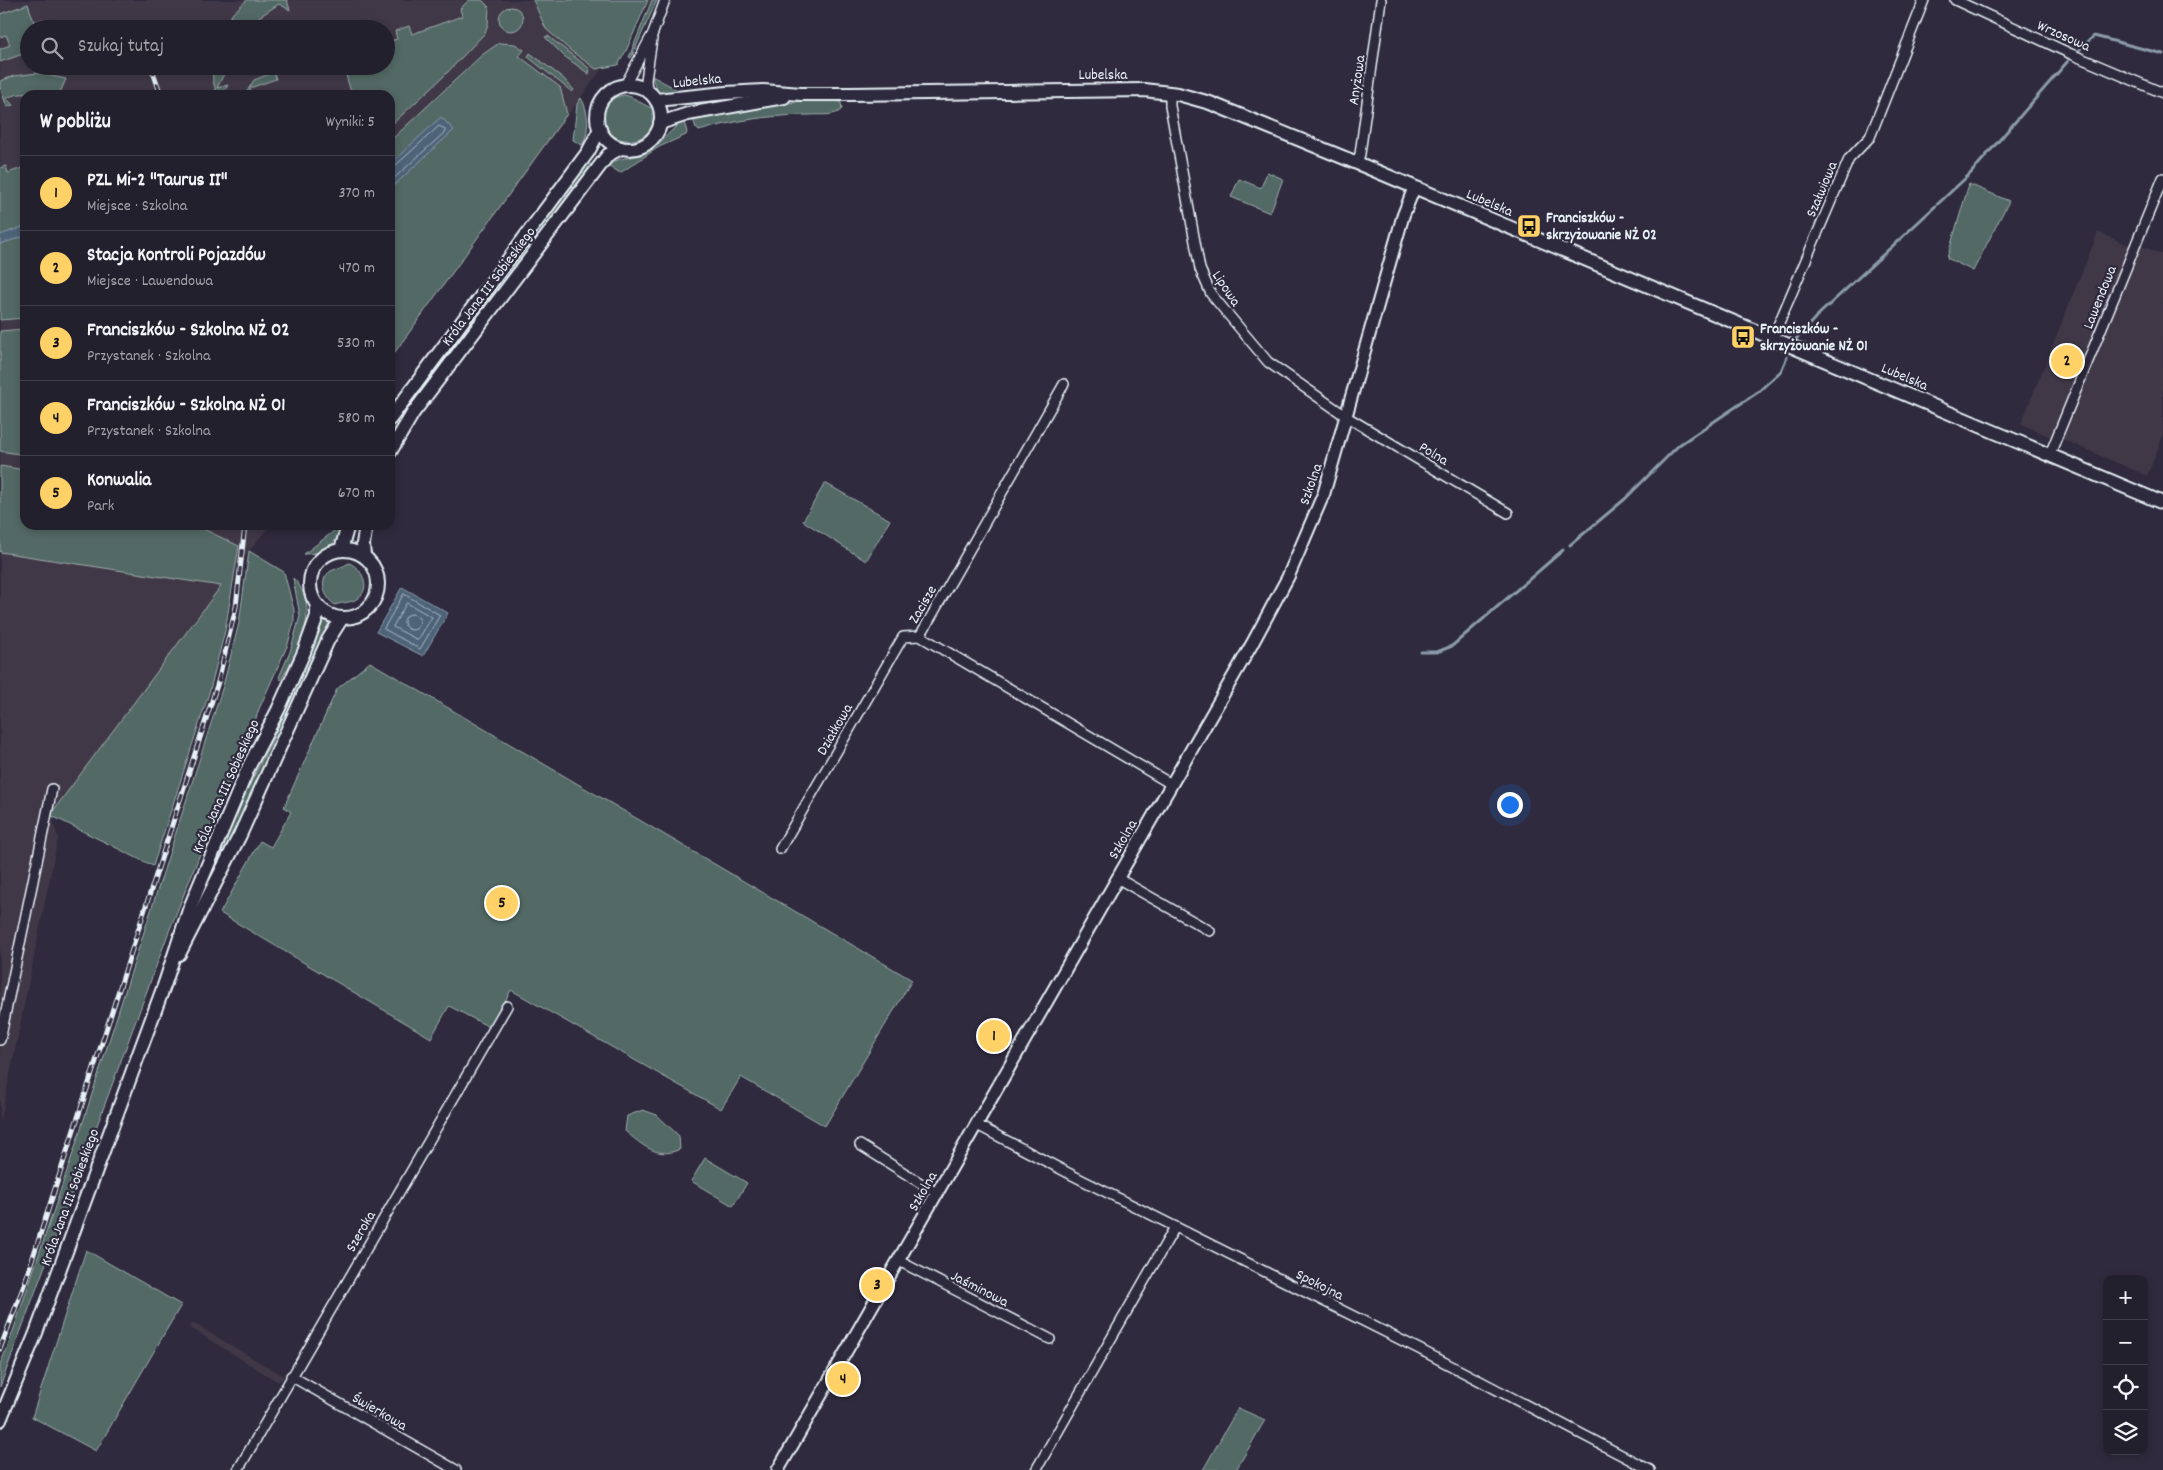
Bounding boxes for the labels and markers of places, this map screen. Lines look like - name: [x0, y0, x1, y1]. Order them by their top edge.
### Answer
- place label: Franciszków - skrzyżowanie NŻ 02: [1546, 208, 1657, 247]
- bus stop icon: Franciszków - skrzyżowanie NŻ 02: [1516, 213, 1542, 239]
- place label: Franciszków - skrzyżowanie NŻ 01: [1760, 319, 1868, 358]
- bus stop icon: Franciszków - skrzyżowanie NŻ 01: [1730, 324, 1756, 350]
- pin: 2: [2051, 342, 2083, 380]
- pin: 5: [486, 884, 518, 922]
- pin: 1: [978, 1017, 1010, 1055]
- pin: 3: [861, 1266, 893, 1304]
- pin: 4: [827, 1360, 859, 1398]

